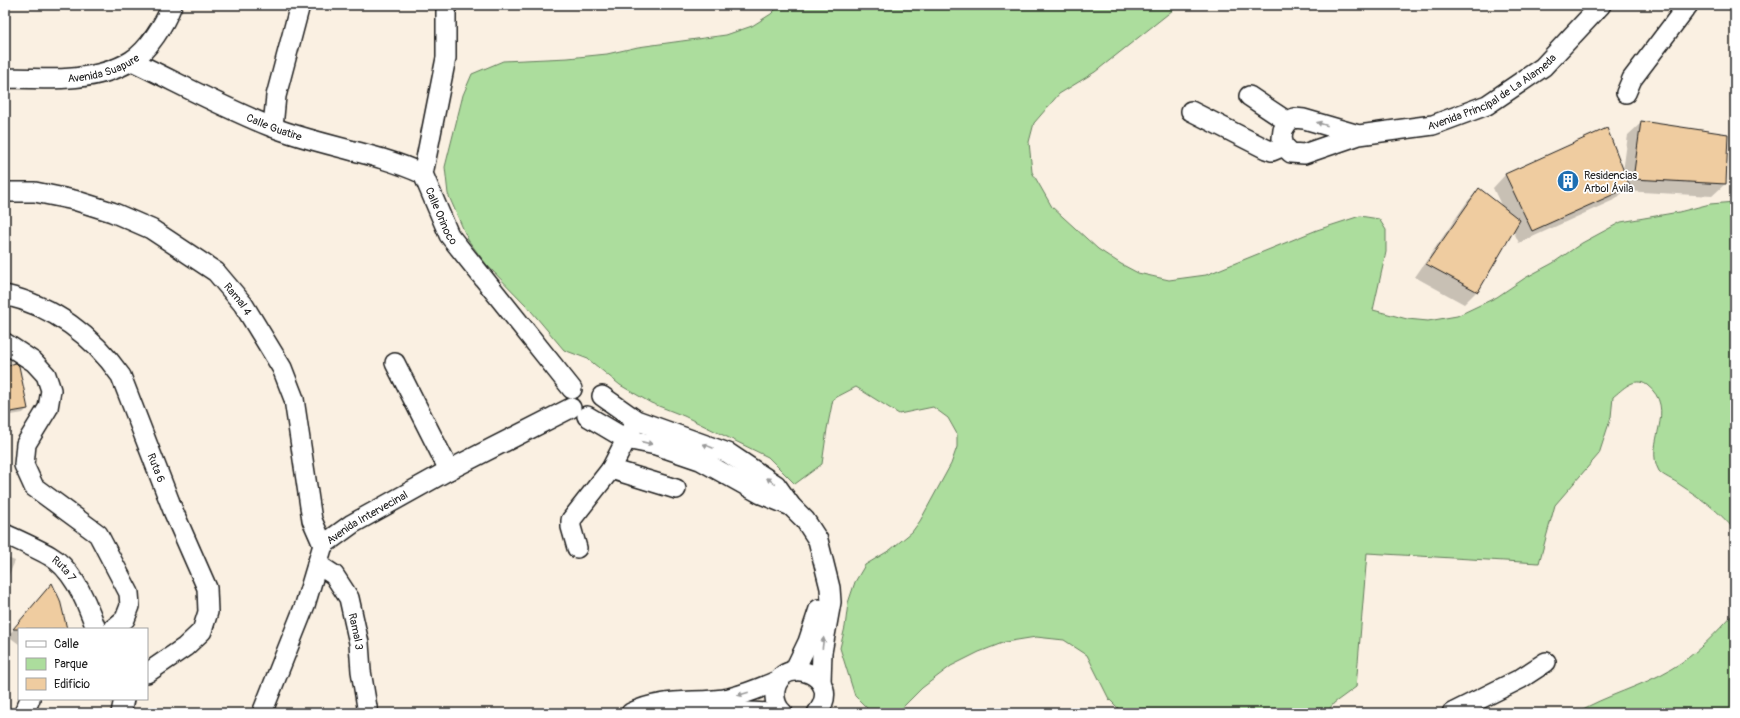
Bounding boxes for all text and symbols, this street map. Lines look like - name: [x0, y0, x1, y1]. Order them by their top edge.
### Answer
- street label: Avenida Suapure: [67, 51, 142, 85]
- street label: Avenida Principal de La Alameda: [1427, 51, 1559, 132]
- street label: Calle Guatire: [245, 111, 304, 143]
- one-way arrow: [1315, 121, 1327, 127]
- building icon: Residencias Arbol Ávila: [1555, 168, 1581, 194]
- place label: Residencias Arbol Ávila: [1584, 169, 1637, 195]
- street label: Calle Orinoco: [423, 185, 461, 247]
- street label: Ramal 4: [221, 280, 255, 318]
- one-way arrow: [641, 441, 653, 447]
- one-way arrow: [702, 442, 714, 448]
- street label: Ruta 6: [145, 451, 168, 484]
- one-way arrow: [765, 477, 776, 485]
- street label: Avenida Intervecinal: [324, 488, 410, 547]
- street label: Ruta 7: [49, 553, 79, 584]
- street label: Ramal 3: [346, 612, 366, 650]
- legend: [18, 628, 148, 700]
- text: Calle: [54, 637, 79, 652]
- one-way arrow: [820, 637, 826, 649]
- text: Parque: [54, 657, 88, 672]
- text: Edificio: [54, 677, 90, 692]
- one-way arrow: [736, 691, 748, 697]

